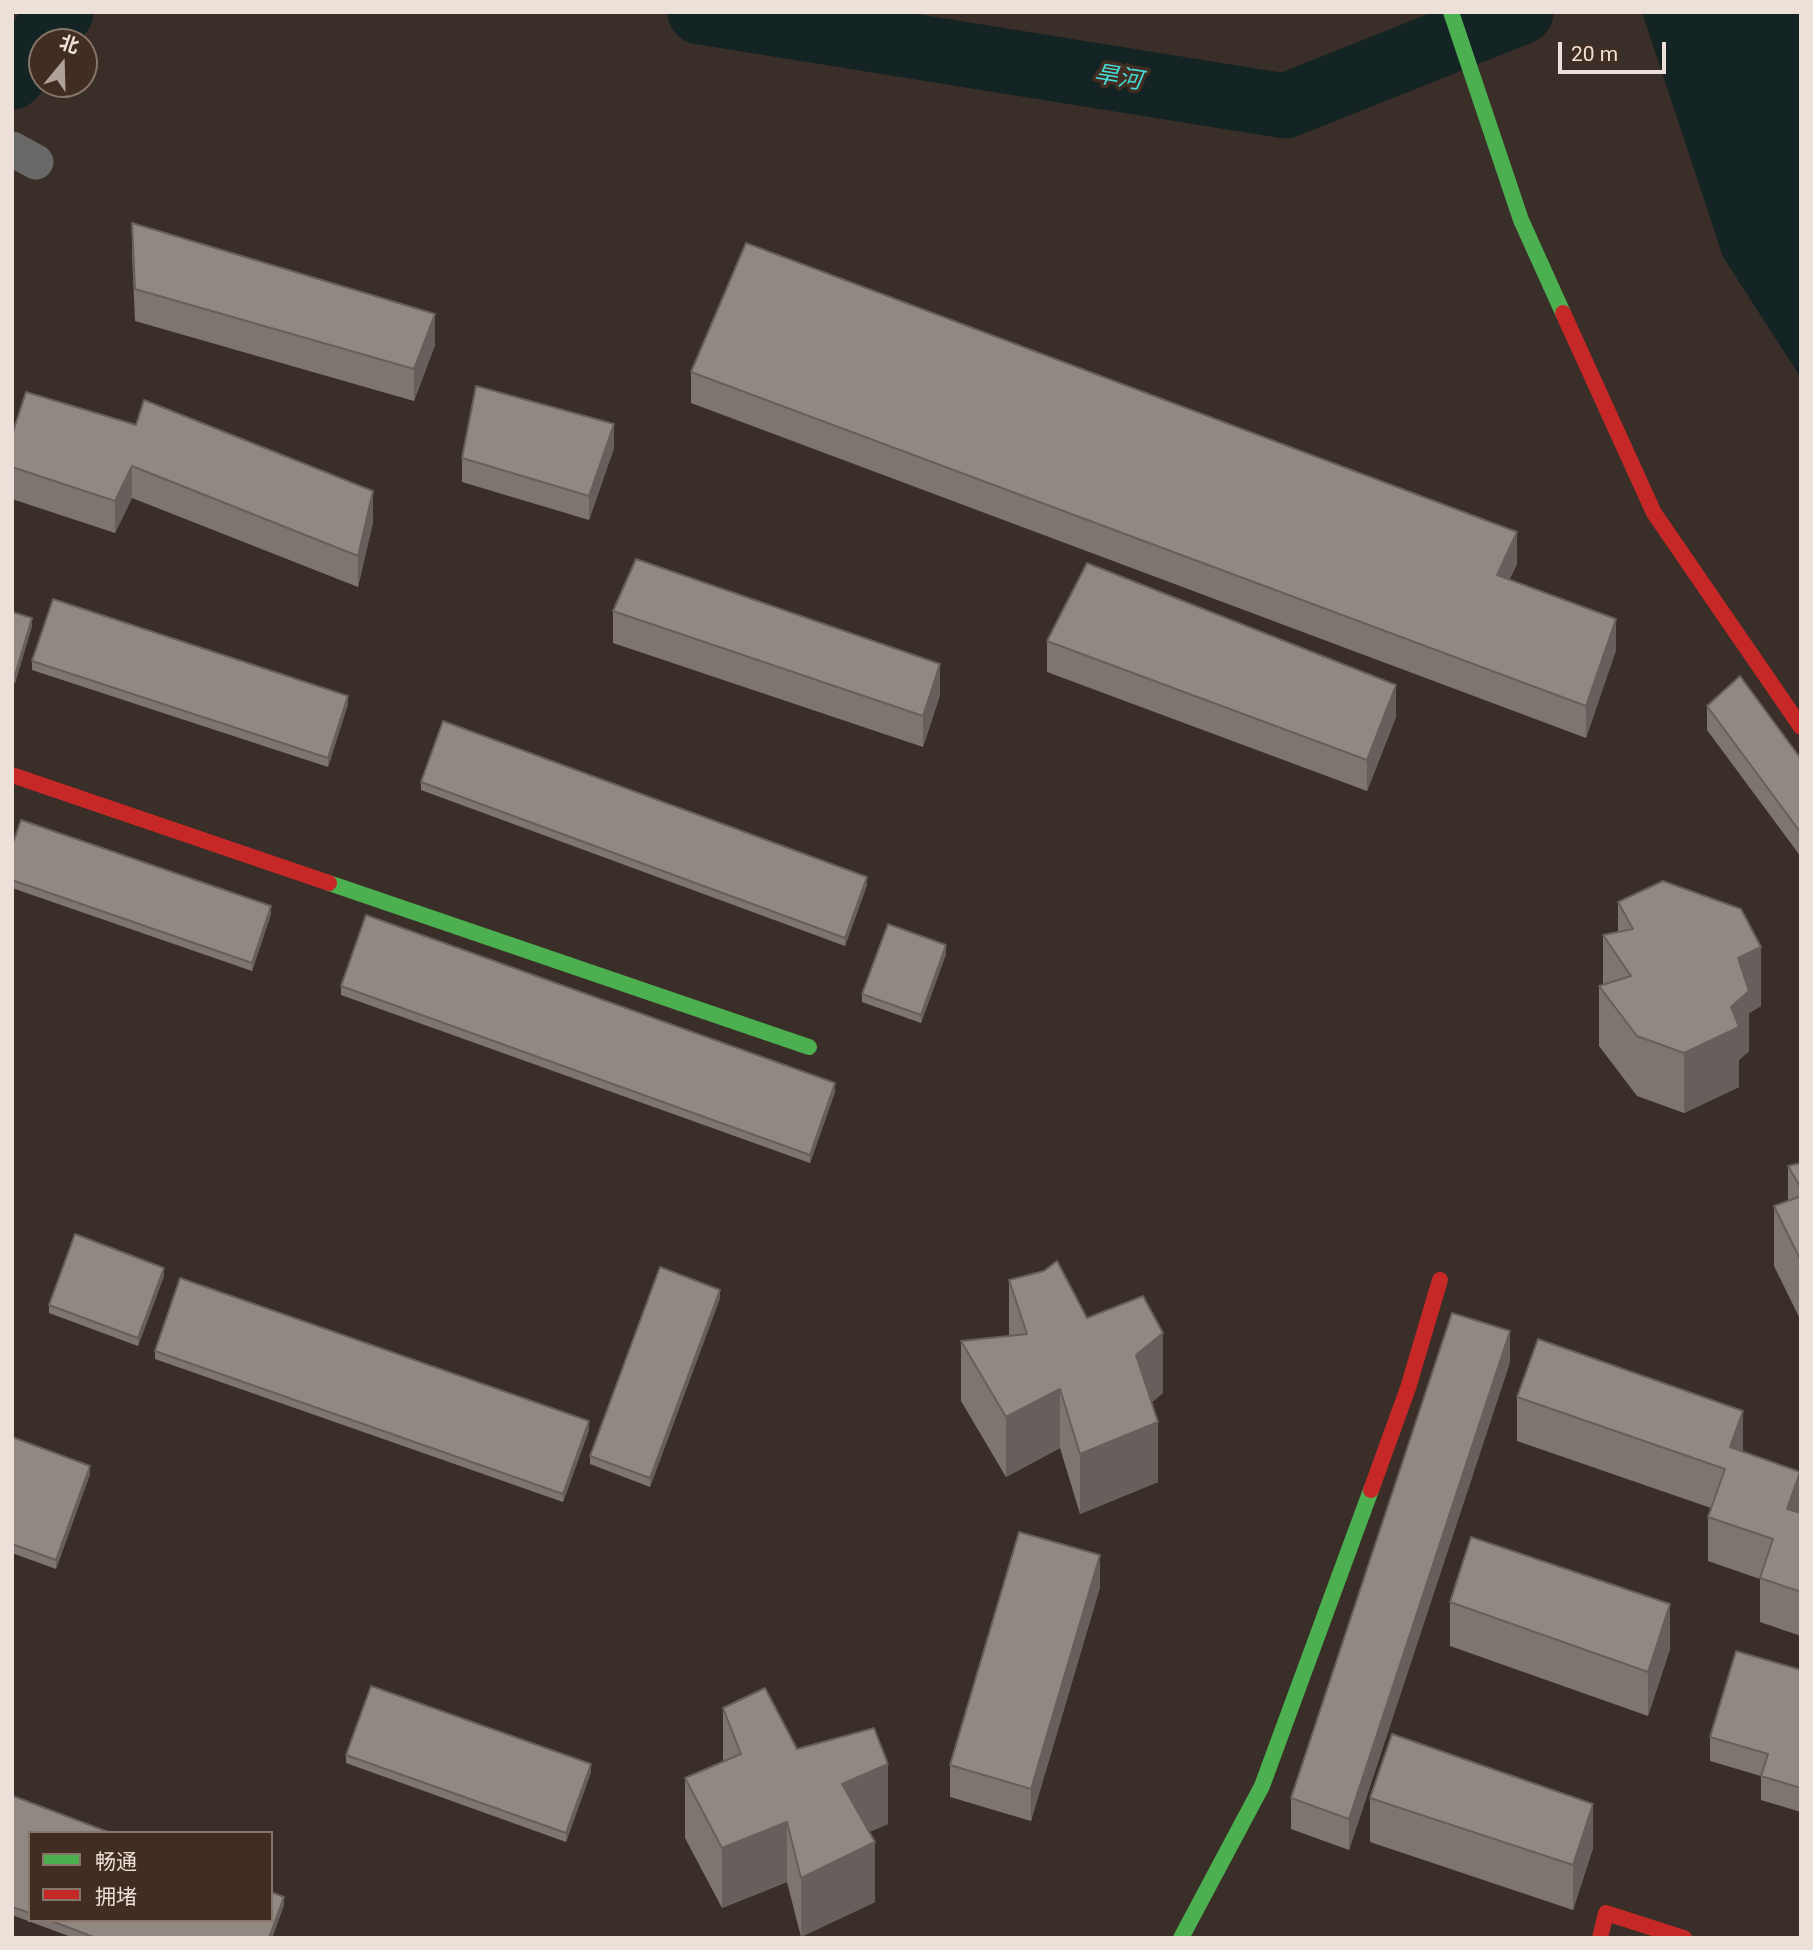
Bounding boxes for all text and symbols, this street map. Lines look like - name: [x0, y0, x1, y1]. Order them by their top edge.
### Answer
- north arrow: [28, 28, 98, 98]
- scale bar: [1561, 28, 1670, 72]
- text: 北: [57, 31, 82, 59]
- text: 20 m: [1571, 42, 1618, 66]
- water label: 旱河: [1092, 61, 1144, 97]
- legend: [28, 1831, 273, 1922]
- text: 畅通: [95, 1850, 137, 1874]
- text: 拥堵: [95, 1885, 137, 1909]

